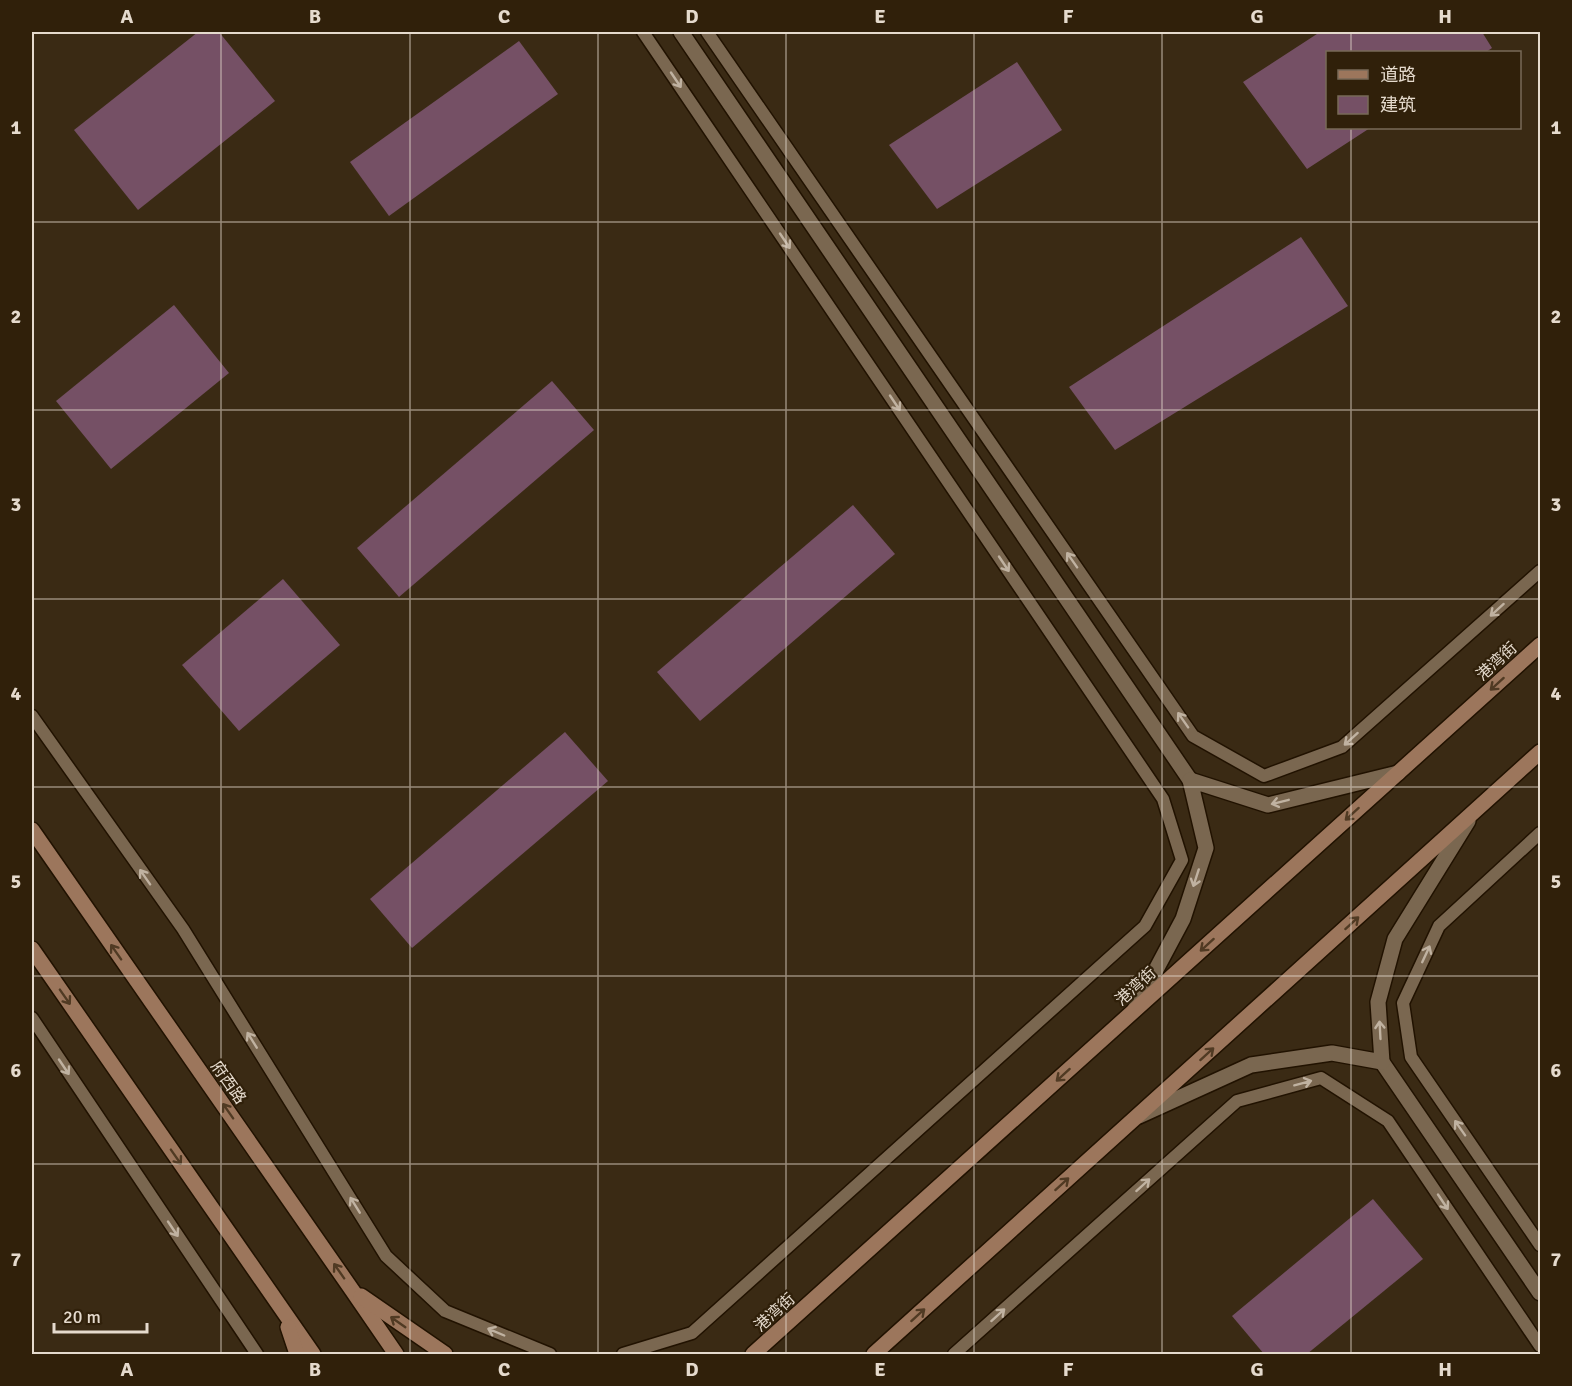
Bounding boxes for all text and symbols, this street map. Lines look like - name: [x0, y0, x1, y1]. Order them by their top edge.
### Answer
- text: A: [121, 4, 134, 29]
- text: B: [309, 4, 321, 29]
- text: C: [498, 4, 510, 29]
- text: D: [685, 4, 699, 29]
- text: E: [874, 4, 886, 29]
- text: F: [1063, 4, 1074, 29]
- text: G: [1250, 4, 1264, 29]
- text: H: [1438, 4, 1452, 29]
- legend: [1326, 51, 1521, 129]
- text: 道路: [1380, 64, 1416, 86]
- one-way arrow: [670, 71, 682, 88]
- text: 建筑: [1380, 94, 1416, 116]
- text: 1: [11, 115, 22, 140]
- text: 1: [1551, 115, 1562, 140]
- one-way arrow: [779, 233, 791, 249]
- text: 2: [11, 304, 21, 329]
- text: 2: [1551, 304, 1561, 329]
- one-way arrow: [889, 394, 901, 410]
- text: 3: [11, 492, 21, 517]
- text: 3: [1551, 492, 1561, 517]
- one-way arrow: [1066, 552, 1078, 568]
- one-way arrow: [998, 556, 1010, 572]
- one-way arrow: [1489, 603, 1505, 616]
- street label: 港湾街: [1472, 638, 1521, 685]
- one-way arrow: [1490, 677, 1505, 691]
- text: 4: [11, 681, 22, 706]
- text: 4: [1551, 681, 1562, 706]
- one-way arrow: [1177, 713, 1189, 729]
- one-way arrow: [1344, 732, 1359, 746]
- one-way arrow: [1271, 797, 1290, 809]
- one-way arrow: [1345, 807, 1360, 821]
- one-way arrow: [1190, 868, 1201, 887]
- text: 5: [11, 869, 21, 894]
- one-way arrow: [139, 869, 151, 885]
- text: 5: [1551, 869, 1561, 894]
- one-way arrow: [1344, 916, 1359, 930]
- one-way arrow: [1200, 938, 1215, 952]
- one-way arrow: [110, 944, 122, 960]
- one-way arrow: [1421, 945, 1433, 963]
- street label: 港湾街: [1111, 963, 1160, 1010]
- one-way arrow: [59, 988, 71, 1005]
- one-way arrow: [1375, 1021, 1386, 1041]
- one-way arrow: [245, 1032, 257, 1049]
- one-way arrow: [1199, 1047, 1214, 1061]
- street label: 府西路: [206, 1057, 250, 1108]
- text: 6: [11, 1058, 22, 1083]
- one-way arrow: [58, 1058, 70, 1075]
- text: 6: [1551, 1058, 1562, 1083]
- one-way arrow: [1055, 1068, 1070, 1082]
- one-way arrow: [1294, 1077, 1313, 1088]
- one-way arrow: [222, 1104, 234, 1120]
- one-way arrow: [1454, 1120, 1466, 1136]
- one-way arrow: [170, 1149, 182, 1165]
- one-way arrow: [1055, 1177, 1070, 1191]
- one-way arrow: [1135, 1178, 1150, 1192]
- one-way arrow: [1437, 1193, 1449, 1210]
- one-way arrow: [348, 1197, 361, 1214]
- one-way arrow: [167, 1220, 179, 1237]
- text: 7: [11, 1247, 22, 1272]
- text: 7: [1551, 1247, 1562, 1272]
- one-way arrow: [333, 1264, 345, 1280]
- street label: 港湾街: [750, 1289, 799, 1336]
- scale bar: [54, 1296, 147, 1334]
- text: 20 m: [63, 1306, 101, 1328]
- one-way arrow: [910, 1308, 925, 1322]
- one-way arrow: [990, 1308, 1005, 1322]
- one-way arrow: [391, 1316, 407, 1328]
- one-way arrow: [487, 1326, 506, 1337]
- text: A: [121, 1357, 134, 1382]
- text: B: [309, 1357, 321, 1382]
- text: C: [498, 1357, 510, 1382]
- text: D: [685, 1357, 699, 1382]
- text: E: [874, 1357, 886, 1382]
- text: F: [1063, 1357, 1074, 1382]
- text: G: [1250, 1357, 1264, 1382]
- text: H: [1438, 1357, 1452, 1382]

